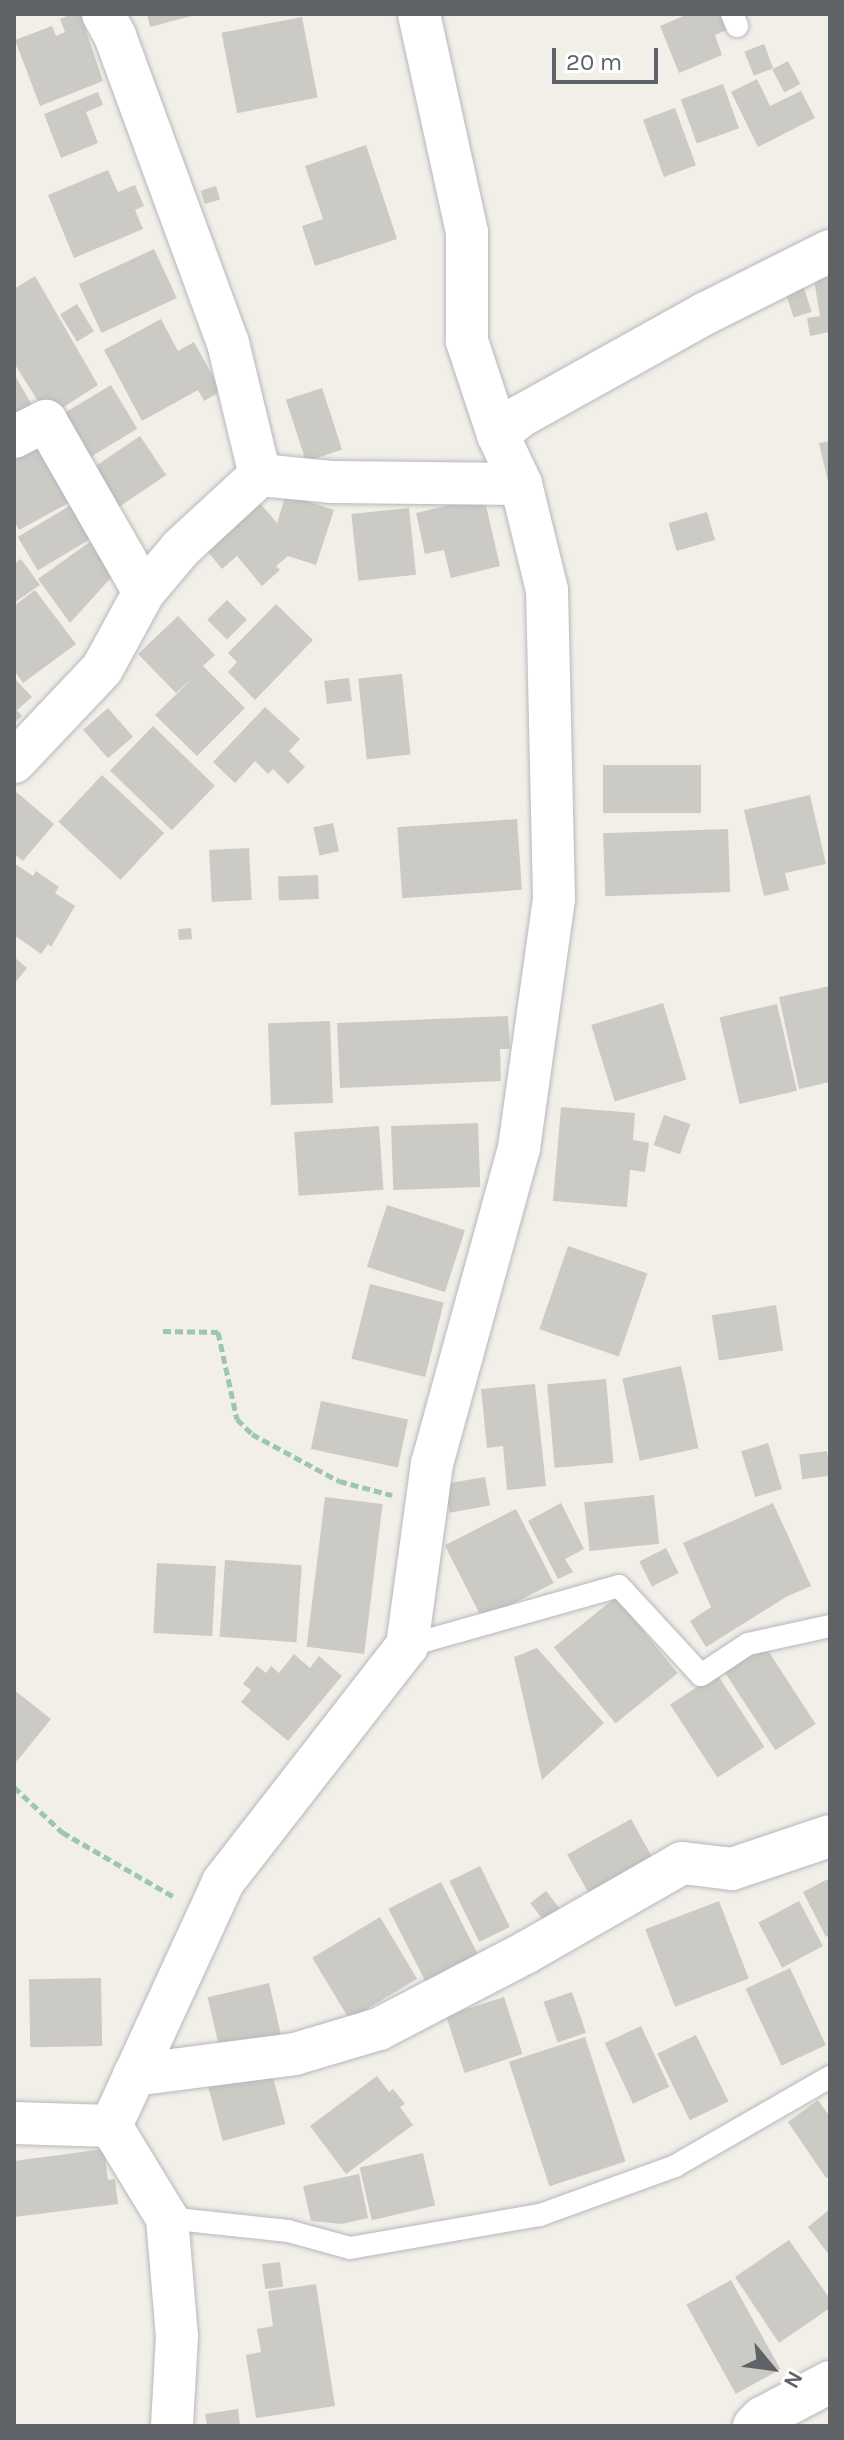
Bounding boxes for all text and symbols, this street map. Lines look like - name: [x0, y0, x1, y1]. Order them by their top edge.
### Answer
- scale bar: [556, 32, 662, 82]
- text: 20 m: [566, 48, 622, 76]
- north arrow: [732, 2328, 812, 2408]
- text: N: [778, 2366, 808, 2393]

